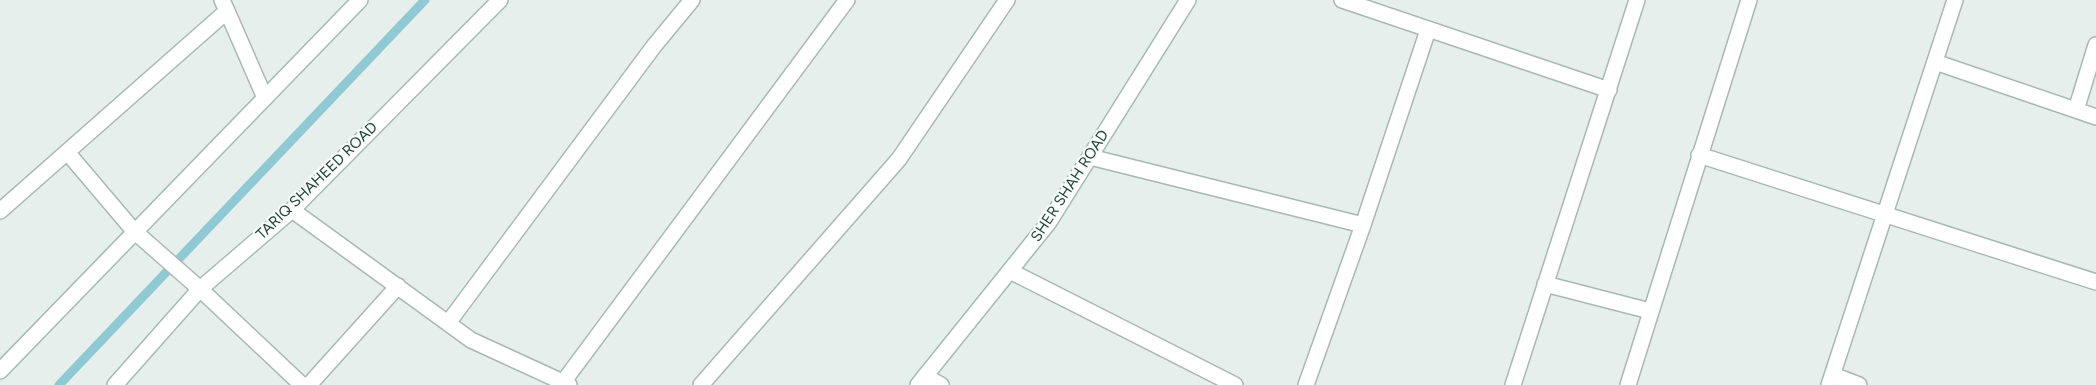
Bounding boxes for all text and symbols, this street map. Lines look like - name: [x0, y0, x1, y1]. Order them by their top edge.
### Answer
- street label: TARIQ SHAHEED ROAD: [253, 118, 381, 244]
- street label: SHER SHAH ROAD: [1027, 127, 1113, 245]

